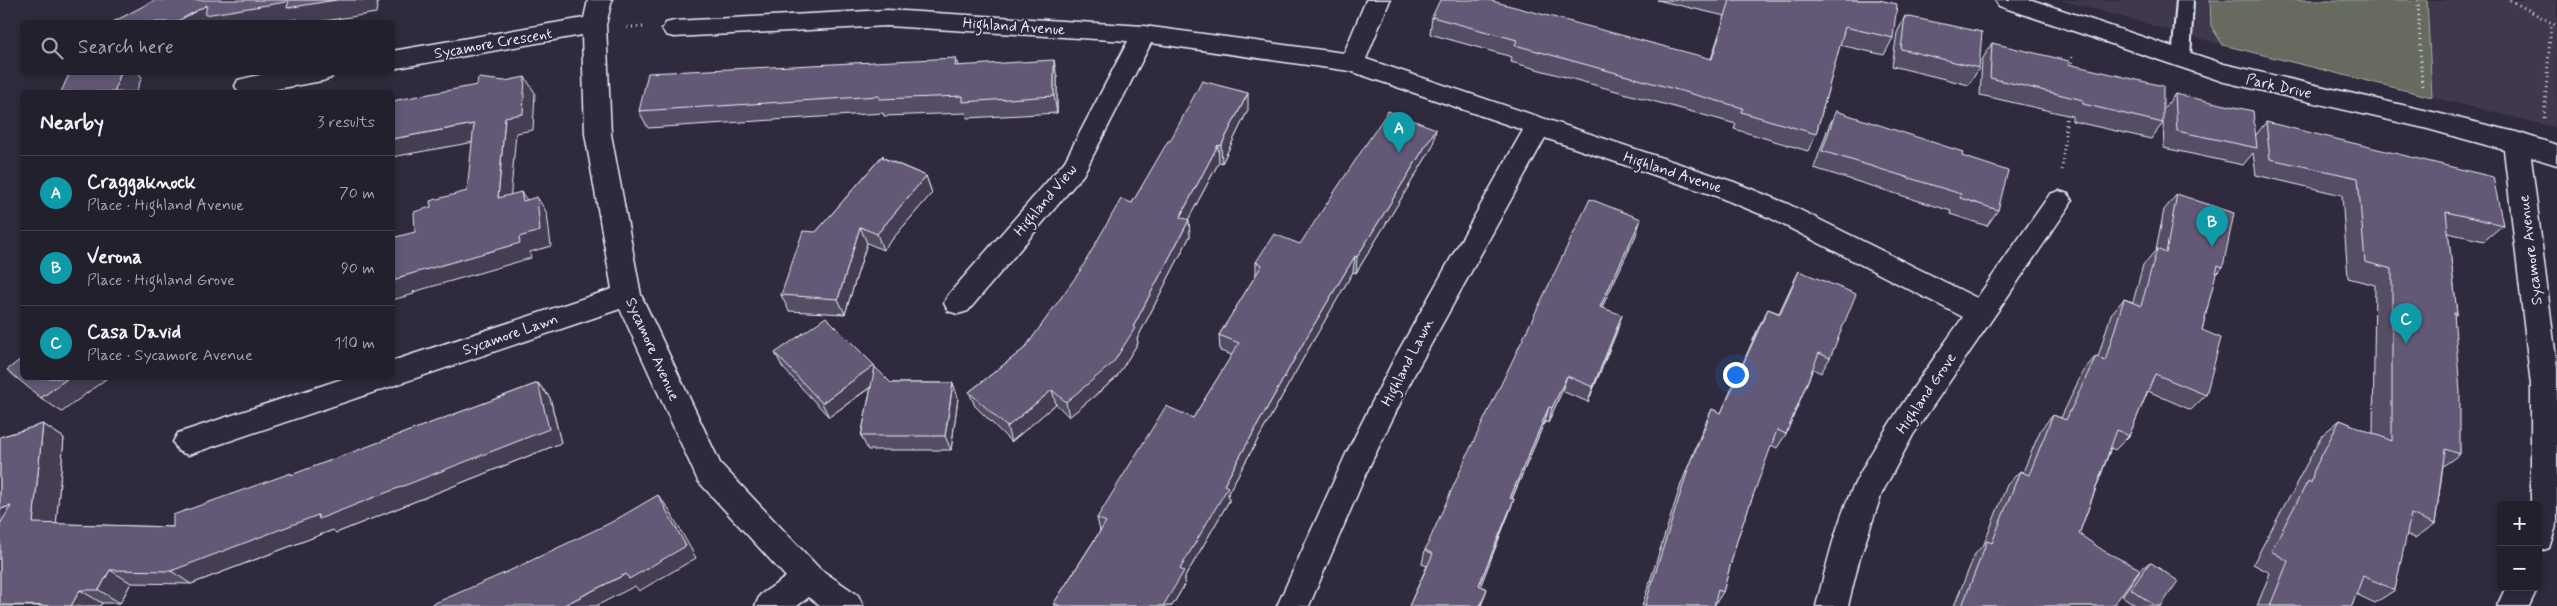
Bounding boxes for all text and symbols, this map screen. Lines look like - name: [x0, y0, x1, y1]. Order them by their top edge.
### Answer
- street label: Highland Avenue: [962, 13, 1066, 42]
- search box: [20, 20, 395, 75]
- street label: Sycamore Crescent: [433, 24, 554, 64]
- icon: search: [38, 34, 66, 62]
- text: Search here: [78, 35, 174, 60]
- street label: Park Drive: [2244, 70, 2314, 104]
- text: Nearby: [40, 109, 104, 137]
- text: 3 results: [317, 112, 375, 133]
- pin: A: [1383, 112, 1415, 153]
- street label: Highland Avenue: [1620, 148, 1725, 199]
- street label: Highland View: [1010, 160, 1083, 241]
- text: Craggaknock: [87, 170, 196, 195]
- text: A: [51, 183, 61, 204]
- text: 70 m: [339, 183, 375, 204]
- street label: Sycamore Avenue: [2514, 194, 2548, 306]
- text: Place · Highland Avenue: [87, 195, 244, 216]
- pin: B: [2196, 206, 2228, 247]
- text: Verona: [87, 245, 142, 270]
- text: B: [51, 258, 61, 279]
- text: 90 m: [341, 258, 375, 279]
- text: Place · Highland Grove: [87, 270, 235, 291]
- street label: Sycamore Avenue: [620, 295, 684, 404]
- pin: C: [2390, 303, 2422, 344]
- street label: Sycamore Lawn: [460, 309, 561, 361]
- street label: Highland Lawn: [1377, 315, 1440, 411]
- text: Casa David: [87, 320, 181, 345]
- text: C: [50, 333, 62, 354]
- text: 110 m: [334, 333, 375, 354]
- text: Place · Sycamore Avenue: [87, 345, 253, 366]
- street label: Highland Grove: [1892, 349, 1962, 439]
- your location: [1723, 362, 1749, 388]
- map controls: [2497, 501, 2542, 591]
- button: +: [2497, 501, 2542, 546]
- button: −: [2497, 546, 2542, 591]

